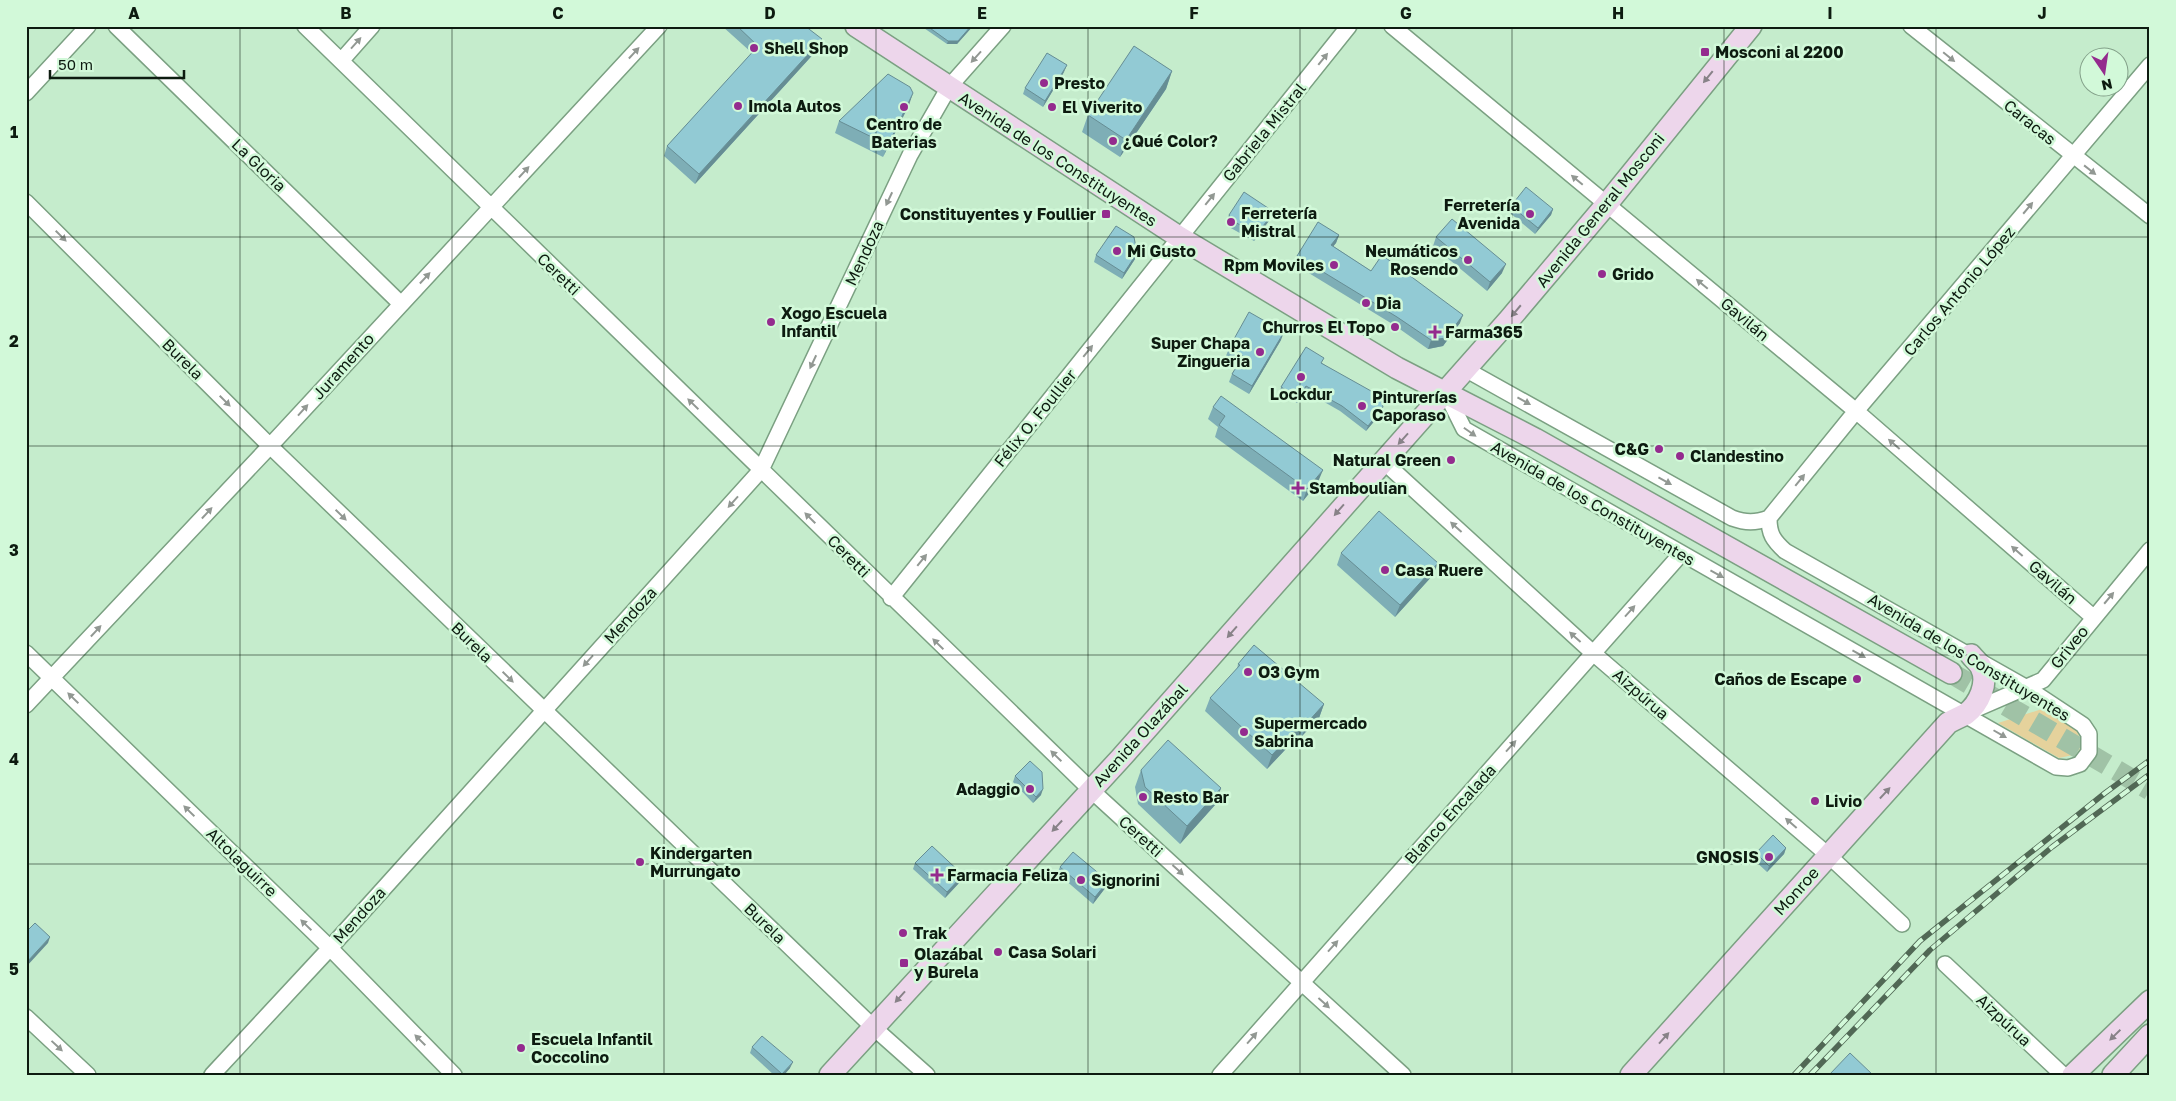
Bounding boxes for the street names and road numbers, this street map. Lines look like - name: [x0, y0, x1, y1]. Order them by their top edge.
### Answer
- street label: Gabriela Mistral: [1218, 79, 1310, 185]
- street label: Avenida de los Constituyentes: [955, 87, 1161, 231]
- street label: Caracas: [2000, 95, 2060, 149]
- street label: Avenida General Mosconi: [1532, 129, 1668, 291]
- street label: La Gloria: [228, 134, 290, 196]
- street label: Mendoza: [840, 217, 888, 289]
- street label: Carlos Antonio López: [1899, 222, 2019, 360]
- street label: Ceretti: [533, 249, 585, 299]
- street label: Gavilán: [1717, 293, 1773, 345]
- street label: Juramento: [308, 329, 378, 403]
- street label: Burela: [158, 334, 208, 384]
- street label: Félix O. Foullier: [990, 365, 1080, 471]
- street label: Avenida de los Constituyentes: [1487, 436, 1699, 570]
- street label: Ceretti: [823, 530, 875, 582]
- street label: Gavilán: [2025, 556, 2081, 608]
- street label: Mendoza: [599, 582, 661, 648]
- street label: Avenida de los Constituyentes: [1864, 589, 2074, 725]
- street label: Burela: [447, 617, 497, 667]
- street label: Griveo: [2046, 622, 2092, 672]
- street label: Aizpúrua: [1609, 664, 1673, 724]
- street label: Avenida Olazábal: [1088, 679, 1192, 791]
- street label: Blanco Encalada: [1400, 760, 1500, 868]
- street label: Ceretti: [1115, 811, 1167, 861]
- street label: Altolaguirre: [202, 823, 282, 901]
- street label: Monroe: [1769, 863, 1823, 919]
- street label: Mendoza: [328, 882, 390, 948]
- street label: Burela: [740, 898, 790, 948]
- street label: Aizpúrua: [1972, 990, 2036, 1050]

